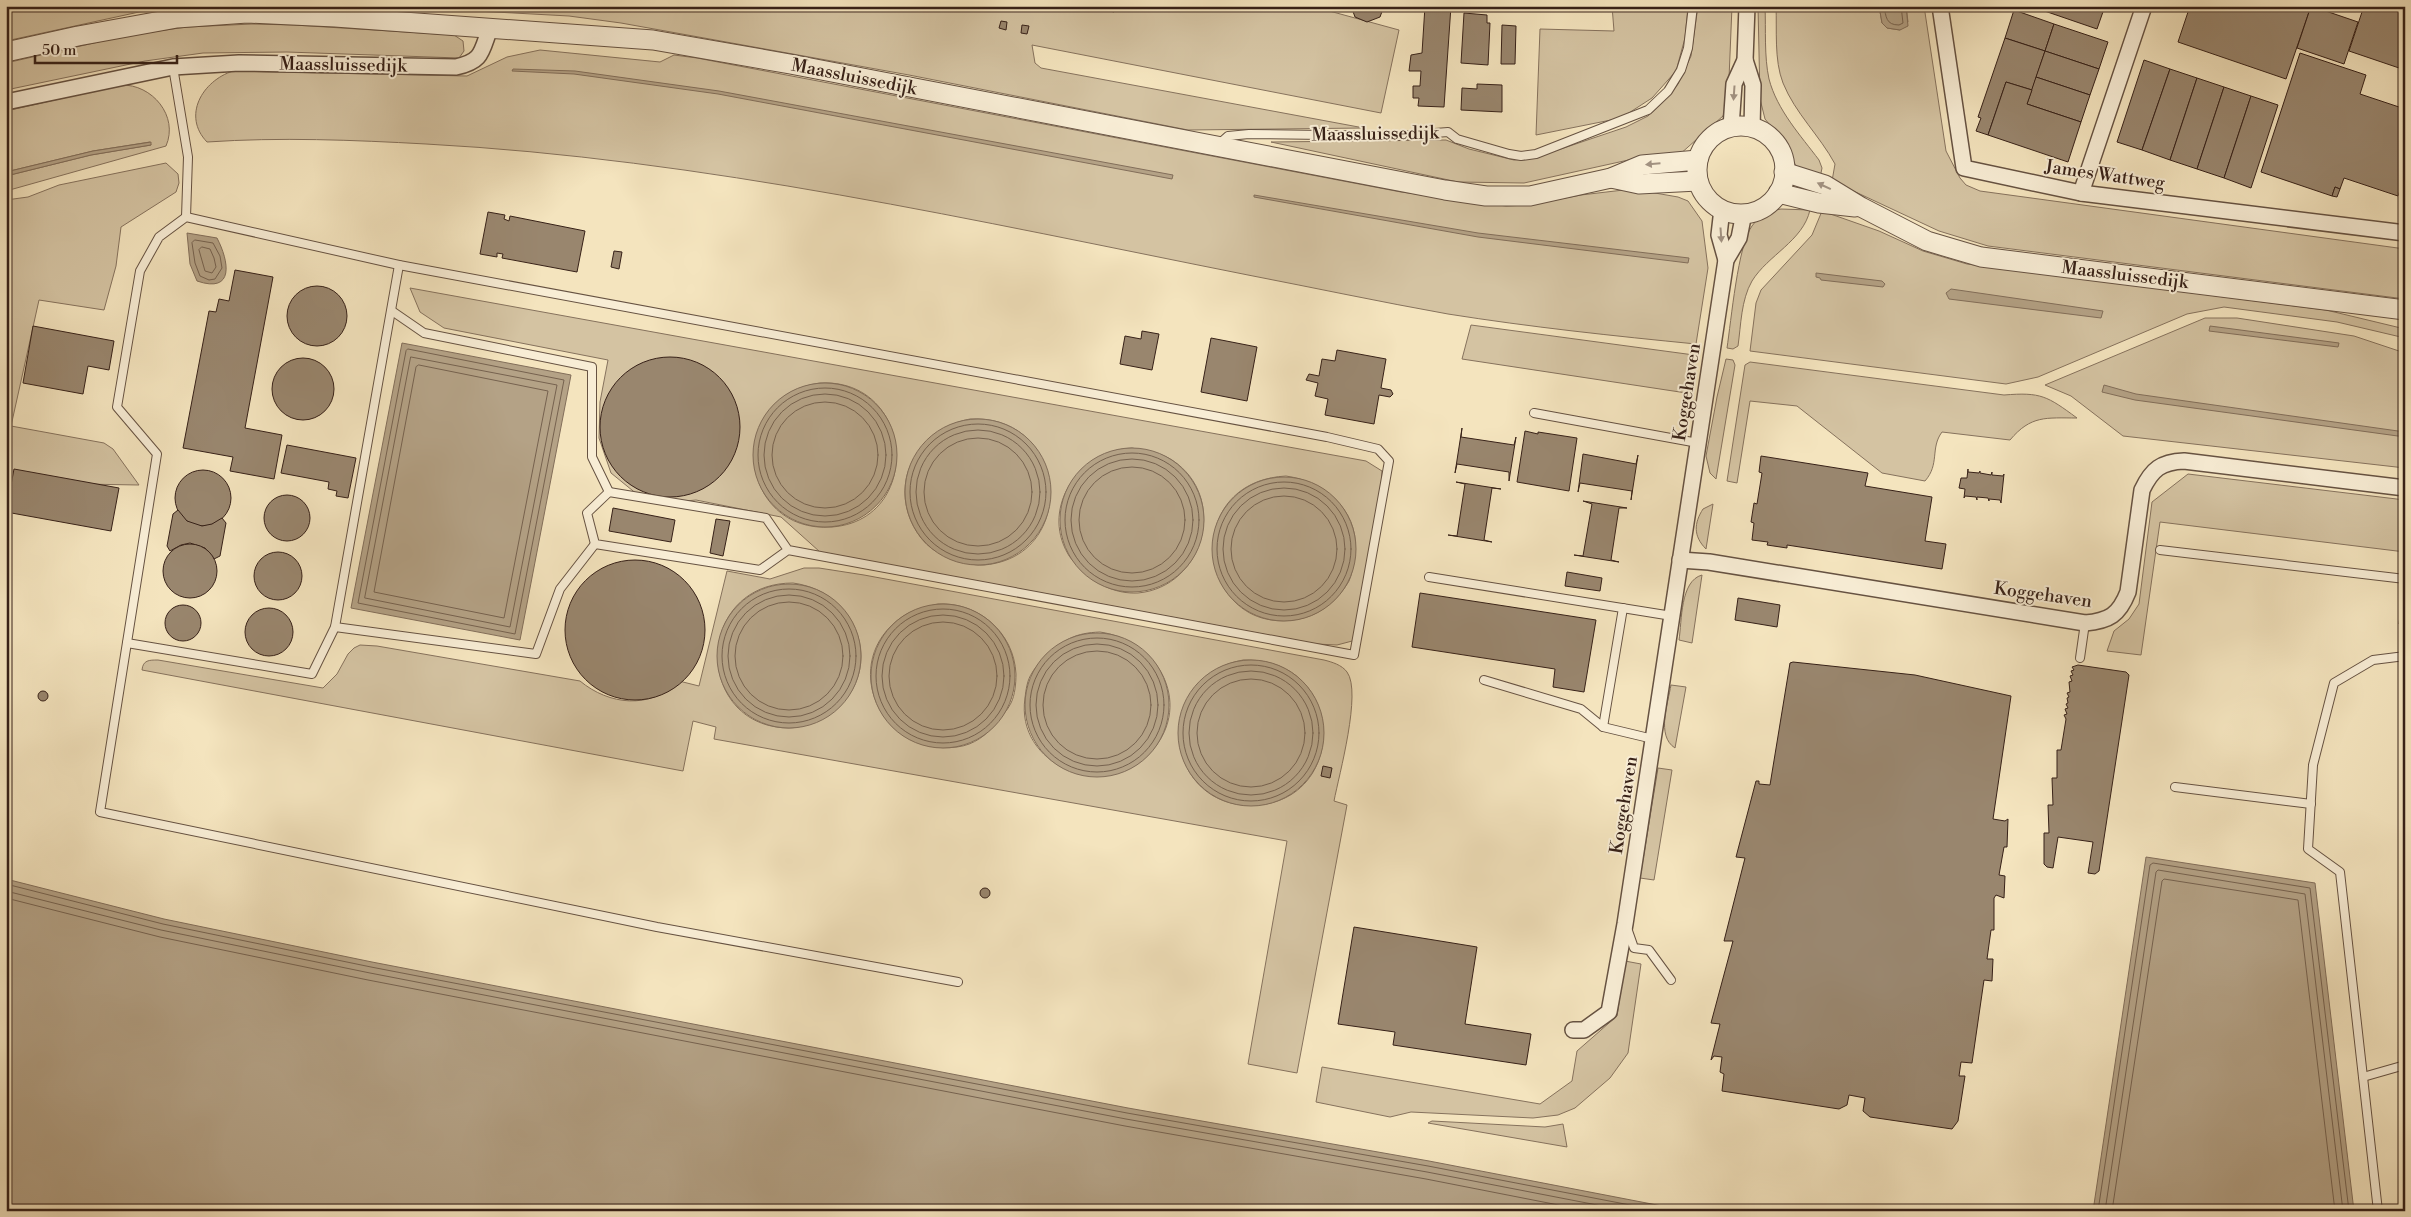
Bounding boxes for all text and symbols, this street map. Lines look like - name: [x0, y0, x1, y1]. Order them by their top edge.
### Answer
- scale bar: [35, 32, 178, 64]
- text: 50 m: [42, 41, 76, 60]
- street label: Maassluissedijk: [279, 52, 409, 78]
- street label: Maassluissedijk: [789, 54, 920, 101]
- one-way arrow: [1729, 85, 1737, 101]
- street label: Maassluissedijk: [1311, 121, 1441, 147]
- street label: James Wattweg: [2043, 155, 2167, 195]
- one-way arrow: [1645, 160, 1661, 168]
- one-way arrow: [1817, 182, 1831, 190]
- one-way arrow: [1717, 227, 1725, 243]
- street label: Maassluissedijk: [2060, 256, 2191, 294]
- street label: Koggehaven: [1668, 341, 1706, 443]
- street label: Koggehaven: [1992, 577, 2094, 613]
- street label: Koggehaven: [1605, 754, 1643, 856]

